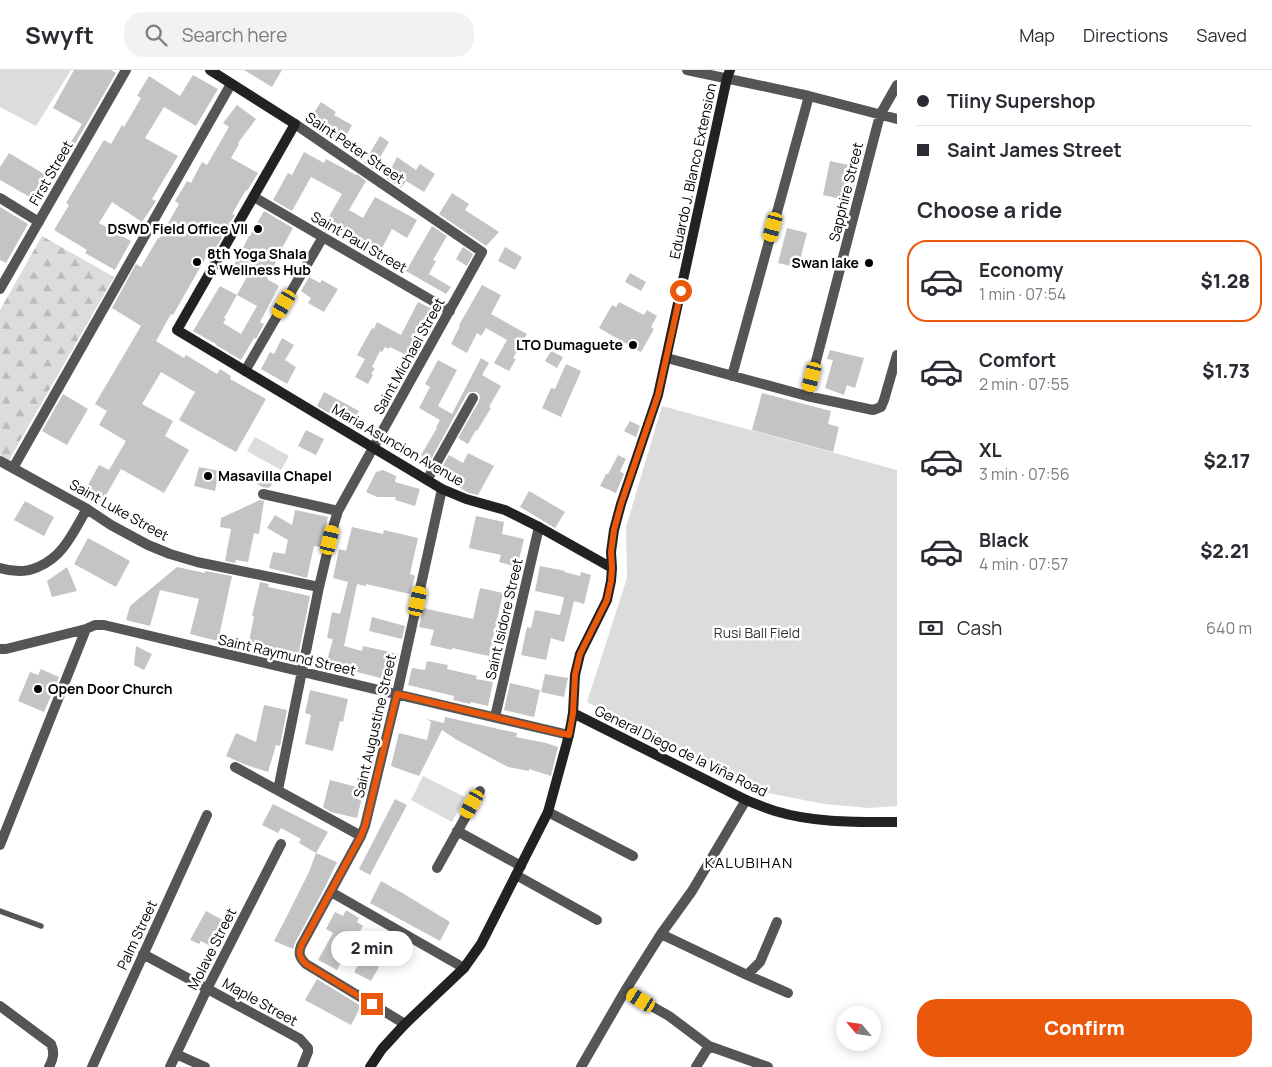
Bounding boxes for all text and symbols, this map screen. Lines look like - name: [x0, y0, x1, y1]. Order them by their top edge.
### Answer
- search box: [124, 12, 474, 57]
- text: Swyft: [25, 18, 94, 51]
- icon: search: [142, 21, 170, 49]
- text: Search here: [182, 22, 287, 48]
- text: Map: [1019, 23, 1055, 47]
- text: Directions: [1083, 23, 1168, 47]
- text: Saved: [1196, 23, 1247, 47]
- street label: Eduardo J. Blanco Extension: [665, 81, 720, 261]
- text: Tiiny Supershop: [947, 88, 1095, 114]
- street label: Saint Peter Street: [302, 107, 409, 188]
- street label: First Street: [24, 137, 77, 209]
- text: Saint James Street: [947, 137, 1122, 163]
- street label: Sapphire Street: [824, 140, 867, 243]
- text: Choose a ride: [917, 195, 1062, 225]
- street label: Saint Paul Street: [308, 206, 411, 277]
- car: [761, 211, 784, 243]
- place label: DSWD Field Office VII: [107, 219, 248, 238]
- marker: DSWD Field Office VII: [252, 223, 264, 235]
- place label: 8th Yoga Shala & Wellness Hub: [207, 244, 311, 279]
- place label: Swan lake: [792, 253, 859, 272]
- marker: 8th Yoga Shala & Wellness Hub: [191, 256, 203, 268]
- marker: Swan lake: [863, 257, 875, 269]
- text: Economy: [979, 257, 1063, 283]
- icon: car: [919, 259, 964, 304]
- text: $1.28: [1201, 268, 1250, 294]
- route start: [670, 280, 692, 302]
- text: 1 min · 07:54: [979, 283, 1067, 305]
- car: [270, 287, 297, 321]
- street label: Saint Michael Street: [369, 294, 449, 418]
- place label: LTO Dumaguete: [516, 335, 623, 354]
- marker: LTO Dumaguete: [627, 339, 639, 351]
- text: Comfort: [979, 347, 1056, 373]
- icon: car: [919, 349, 964, 394]
- text: $1.73: [1202, 358, 1250, 384]
- car: [801, 361, 822, 393]
- text: 2 min · 07:55: [979, 373, 1069, 395]
- street label: Maria Asuncion Avenue: [329, 399, 468, 490]
- text: XL: [979, 437, 1002, 463]
- icon: car: [919, 439, 964, 484]
- text: $2.17: [1204, 448, 1250, 474]
- text: 3 min · 07:56: [979, 463, 1070, 485]
- place label: Masavilla Chapel: [218, 466, 332, 485]
- marker: Masavilla Chapel: [202, 470, 214, 482]
- street label: Saint Luke Street: [66, 474, 173, 545]
- car: [319, 524, 340, 556]
- text: Black: [979, 527, 1028, 553]
- icon: car: [919, 529, 964, 574]
- text: $2.21: [1200, 538, 1250, 564]
- text: 4 min · 07:57: [979, 553, 1068, 575]
- street label: Saint Isidore Street: [480, 556, 527, 681]
- car: [407, 585, 428, 617]
- icon: cash: [917, 614, 945, 642]
- text: Cash: [957, 615, 1002, 641]
- text: 640 m: [1206, 617, 1252, 639]
- park label: Rusi Ball Field: [714, 623, 800, 642]
- street label: Saint Raymund Street: [216, 629, 358, 680]
- street label: Saint Augustine Street: [349, 652, 400, 800]
- place label: Open Door Church: [48, 679, 173, 698]
- marker: Open Door Church: [32, 683, 44, 695]
- street label: General Diego de la Viña Road: [592, 700, 771, 801]
- car: [458, 787, 485, 821]
- district label: KALUBIHAN: [705, 852, 793, 873]
- street label: Palm Street: [112, 896, 161, 973]
- street label: Molave Street: [183, 904, 241, 993]
- callout: 2 min: [331, 932, 413, 966]
- text: 2 min: [351, 937, 393, 959]
- street label: Maple Street: [219, 973, 302, 1030]
- car: [624, 986, 657, 1014]
- route end: [361, 993, 383, 1015]
- button: Confirm: [917, 999, 1252, 1057]
- north arrow: [836, 1006, 881, 1051]
- map controls: [836, 1006, 881, 1051]

